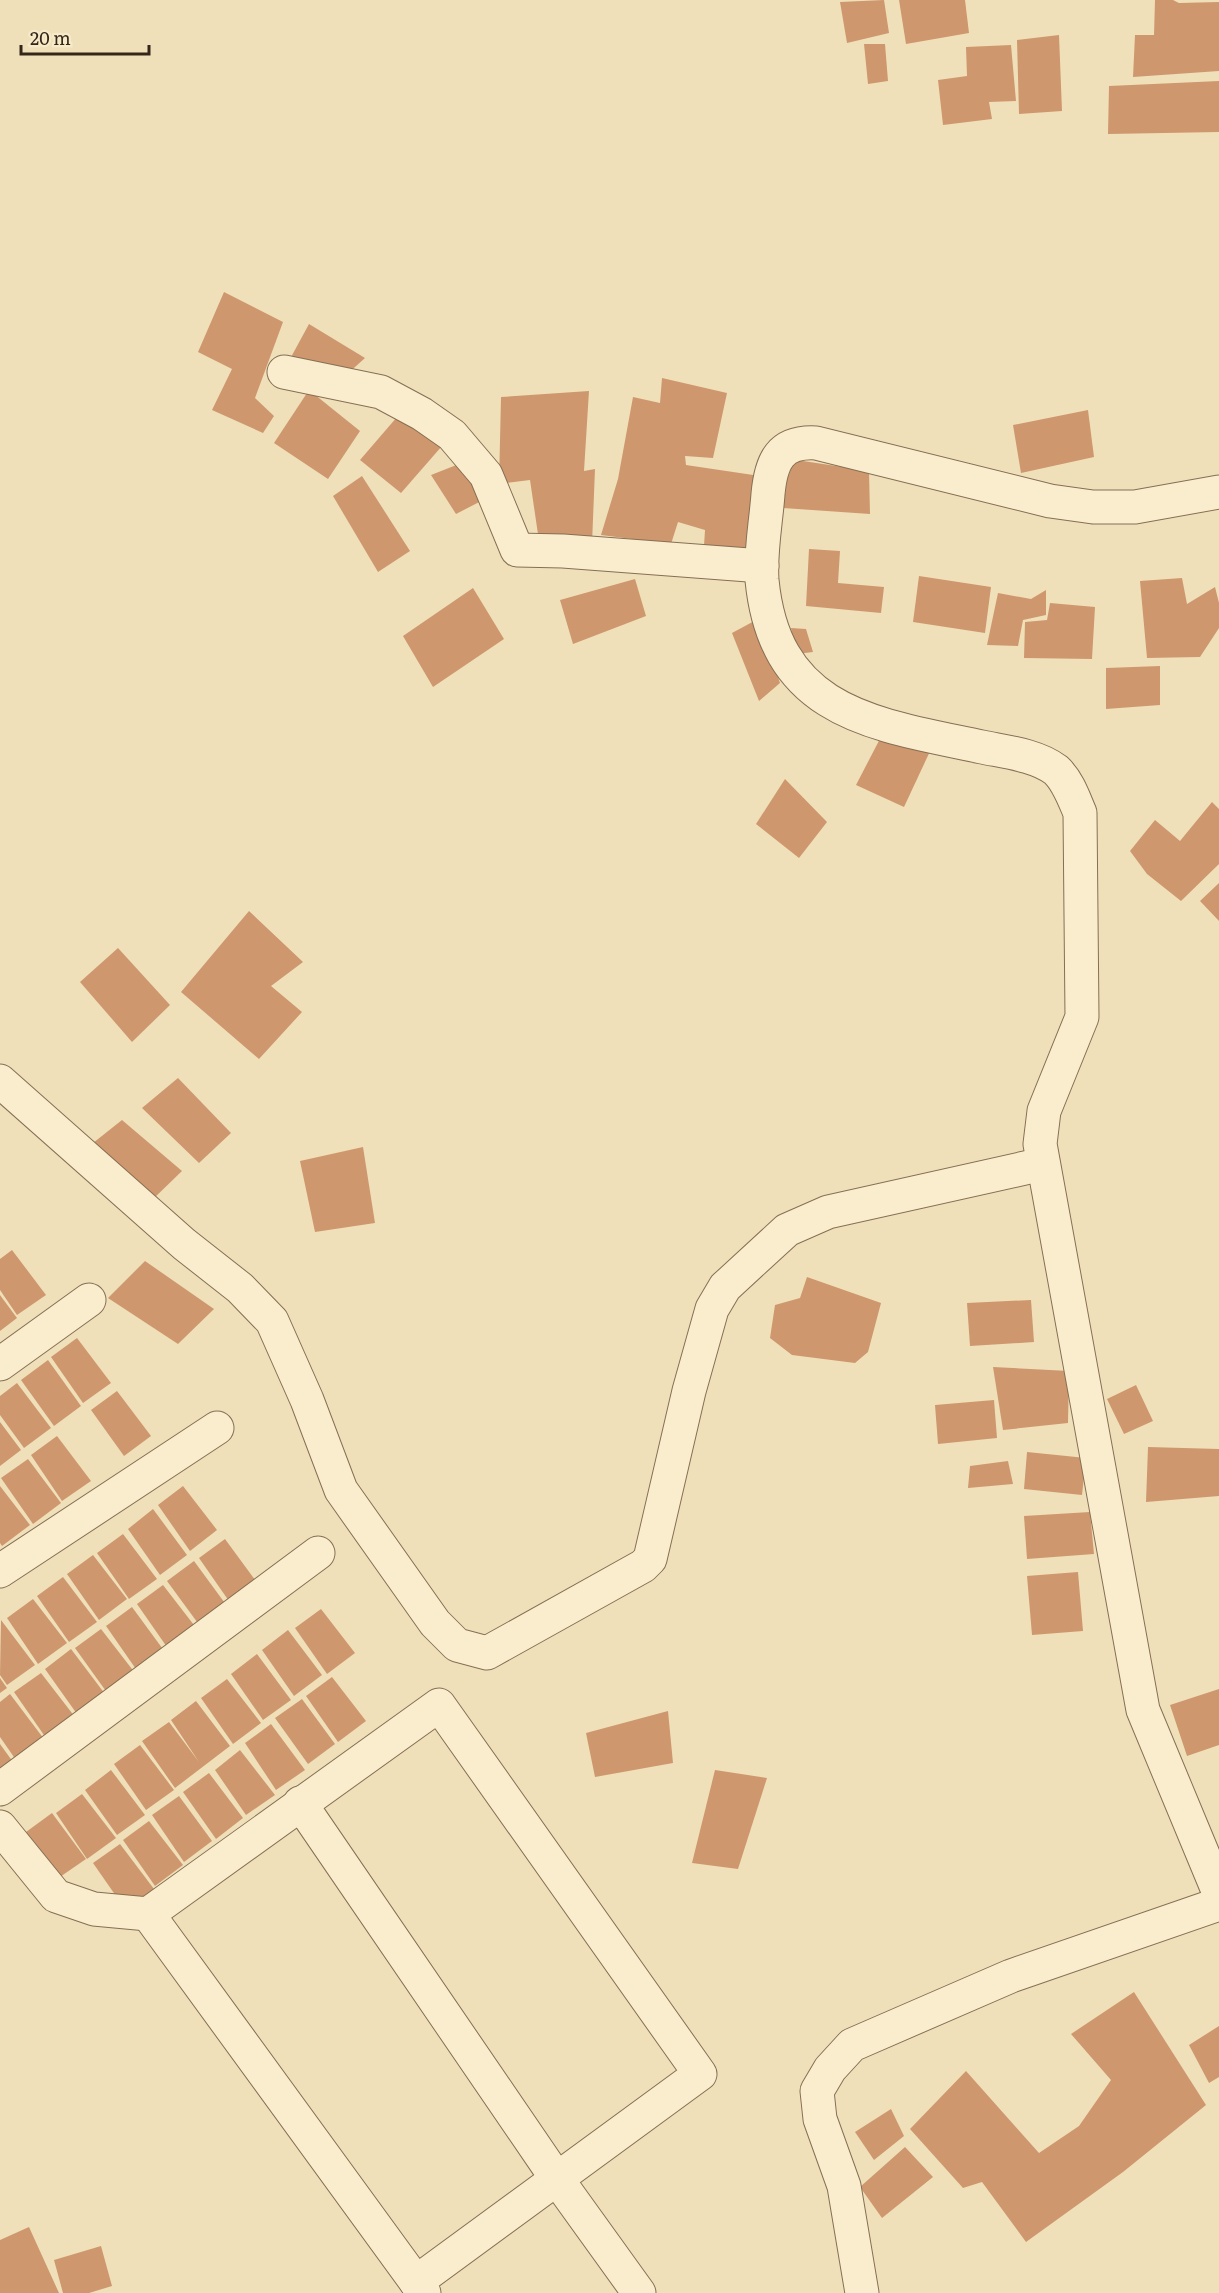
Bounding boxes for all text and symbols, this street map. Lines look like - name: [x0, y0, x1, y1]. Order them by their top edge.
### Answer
- scale bar: [21, 18, 148, 56]
- text: 20 m: [30, 24, 71, 51]

